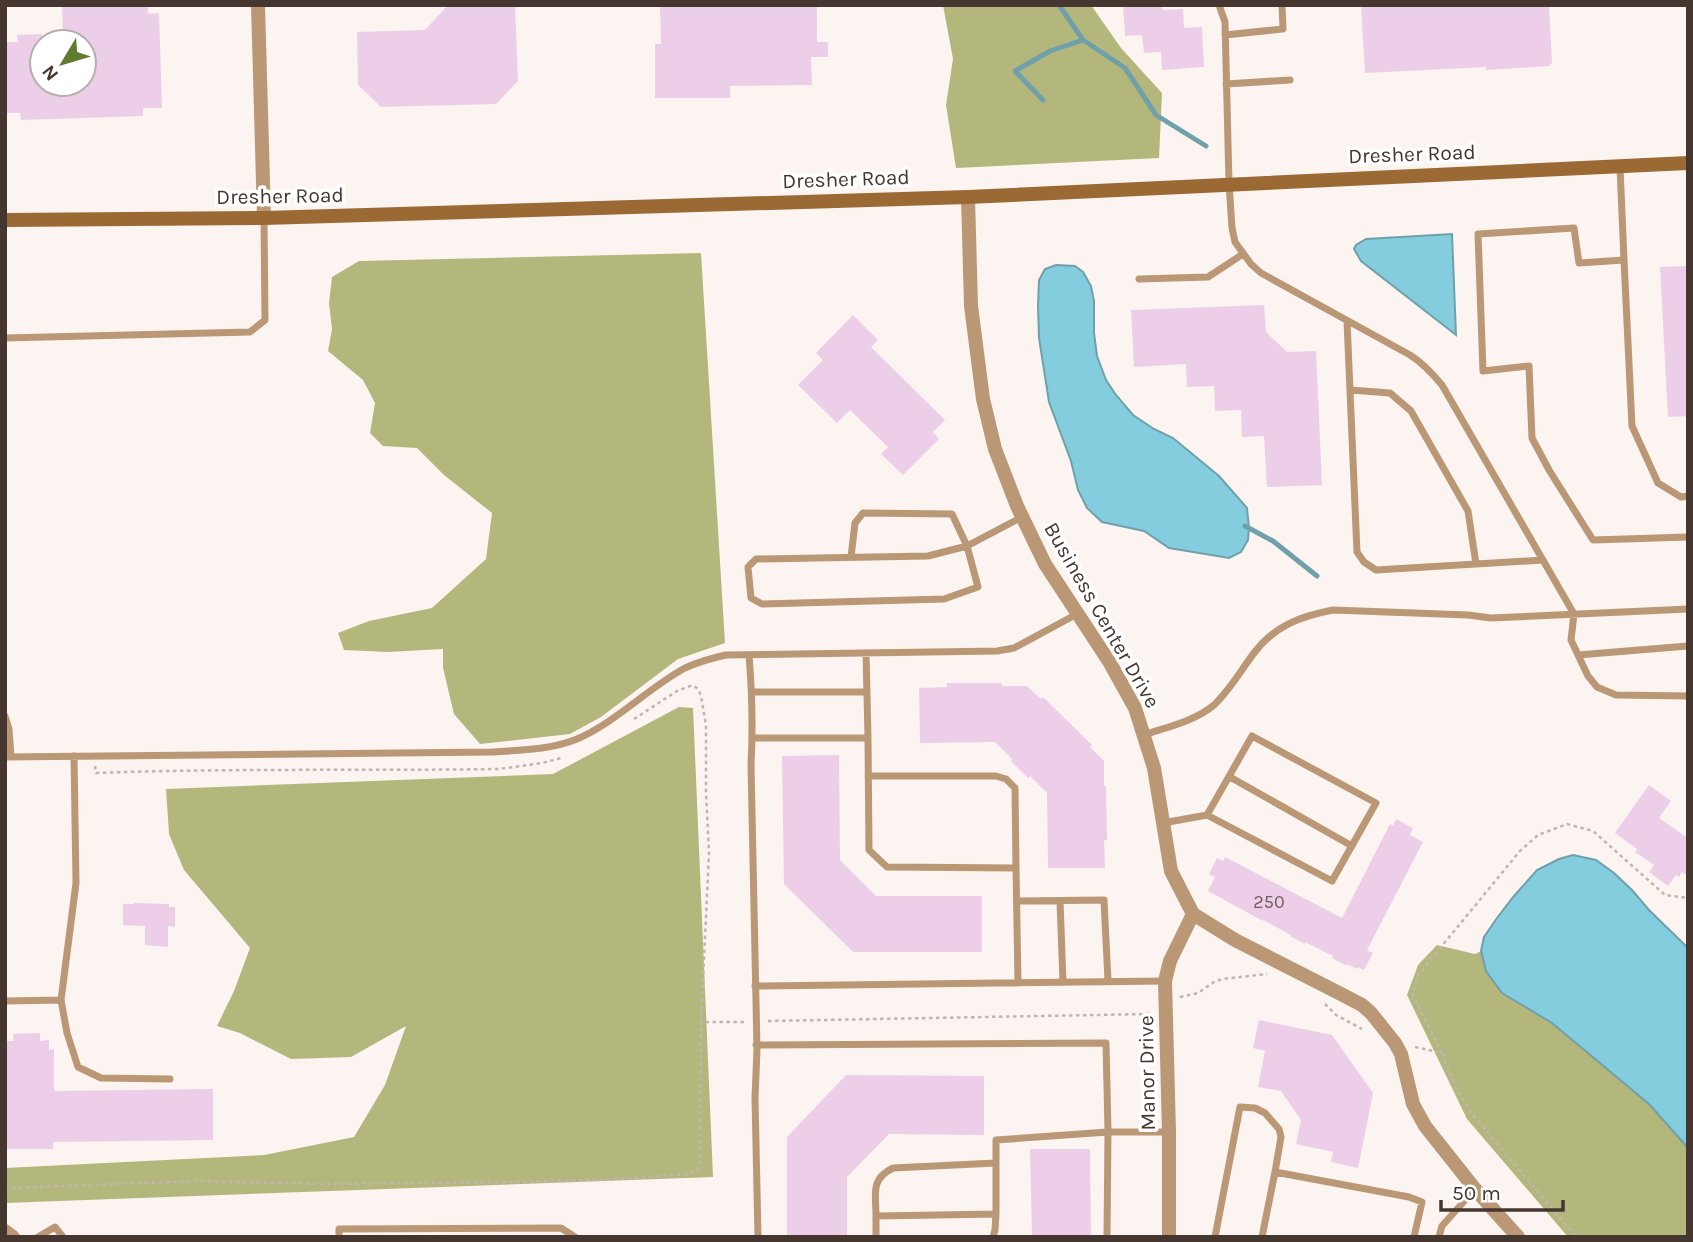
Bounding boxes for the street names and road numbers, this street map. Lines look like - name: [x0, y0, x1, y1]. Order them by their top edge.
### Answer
- street label: Dresher Road: [1348, 140, 1476, 168]
- street label: Dresher Road: [782, 165, 910, 193]
- street label: Dresher Road: [216, 183, 344, 209]
- street label: Business Center Drive: [1039, 518, 1165, 712]
- street label: Manor Drive: [1134, 1015, 1160, 1131]

